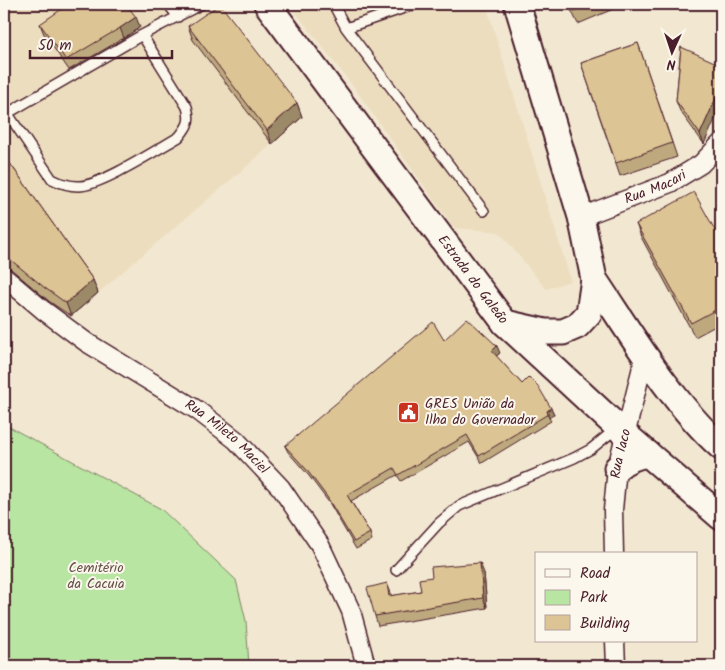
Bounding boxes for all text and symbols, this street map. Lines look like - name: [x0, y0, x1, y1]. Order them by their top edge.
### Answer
- scale bar: [30, 28, 172, 60]
- north arrow: [648, 28, 698, 78]
- text: 50 m: [38, 34, 72, 58]
- text: N: [666, 53, 676, 75]
- street label: Rua Macari: [621, 164, 691, 210]
- street label: Estrada do Galeão: [432, 230, 513, 329]
- place label: GRES União da Ilha do Governador: [425, 393, 536, 431]
- street label: Rua Mileto Maciel: [180, 394, 274, 480]
- public building icon: GRES União da Ilha do Governador: [397, 400, 421, 424]
- street label: Rua Iaco: [605, 426, 637, 480]
- legend: [535, 552, 698, 642]
- park label: Cemitério da Cacuia: [68, 557, 124, 595]
- text: Road: [580, 562, 611, 586]
- text: Park: [580, 586, 608, 610]
- text: Building: [580, 612, 630, 636]

